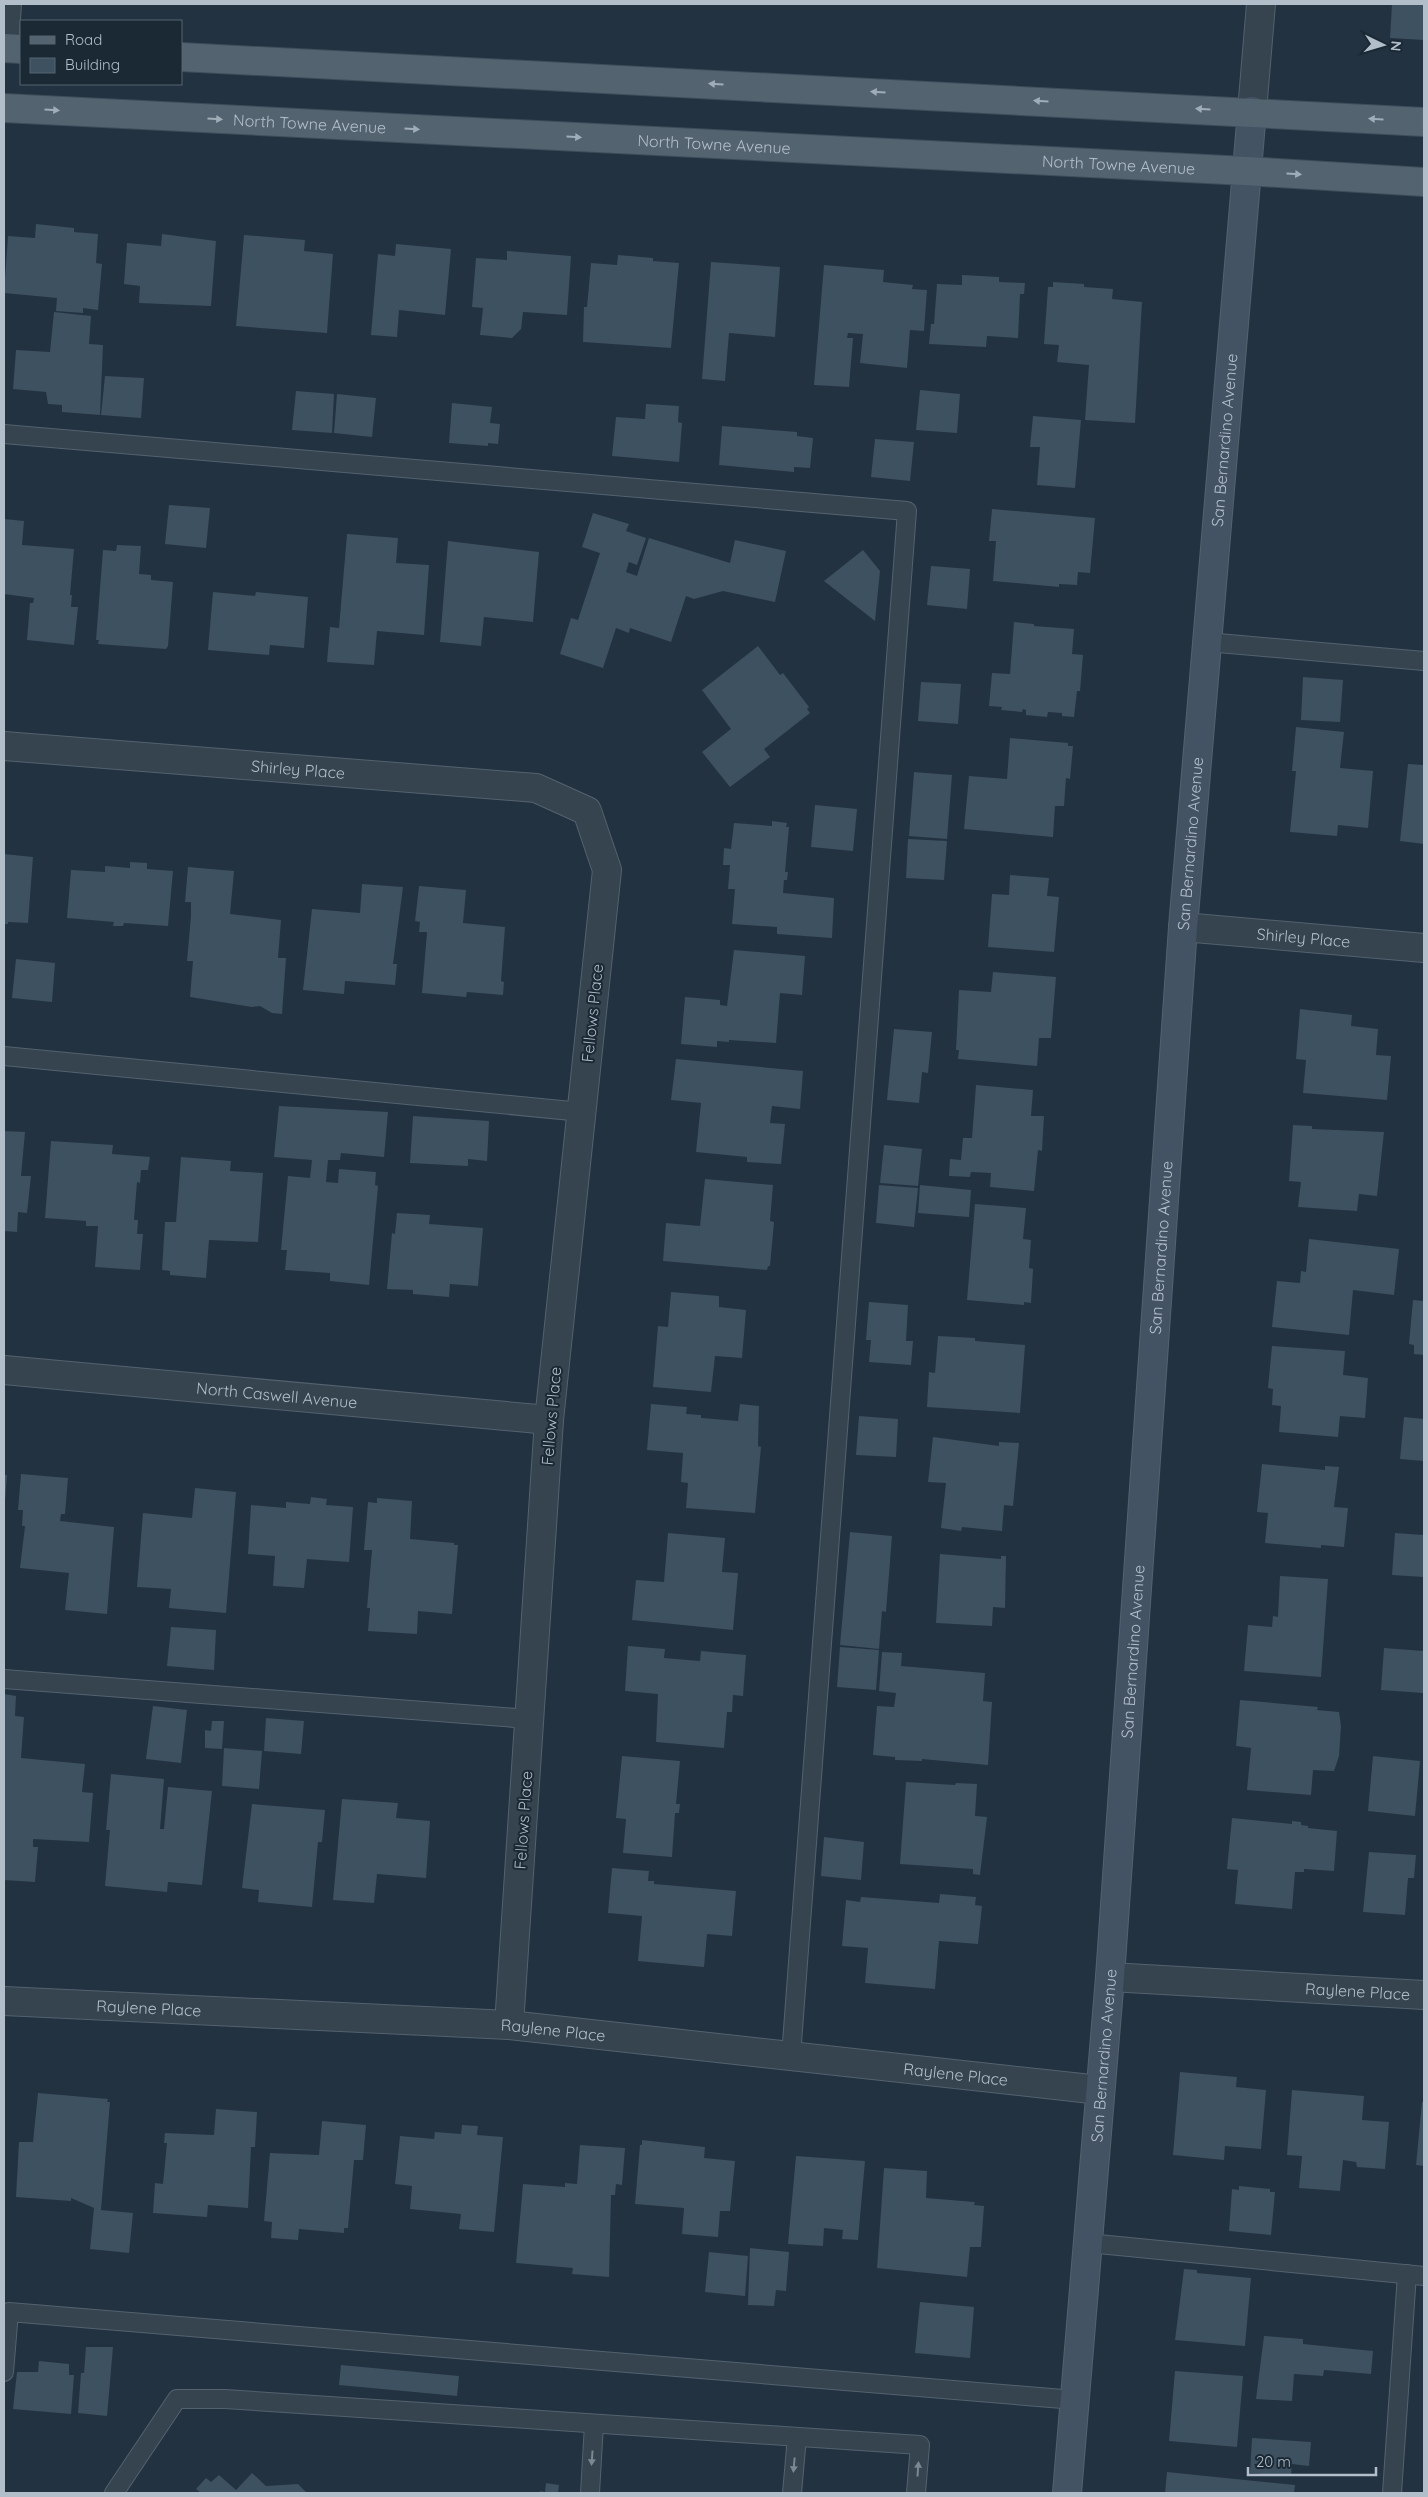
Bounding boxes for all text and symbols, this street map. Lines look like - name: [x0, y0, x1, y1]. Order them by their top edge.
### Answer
- legend: [20, 20, 182, 85]
- north arrow: [1358, 20, 1408, 70]
- text: Road: [65, 30, 102, 49]
- text: N: [1387, 40, 1405, 52]
- text: Building: [65, 55, 120, 74]
- one-way arrow: [708, 80, 724, 88]
- one-way arrow: [870, 88, 886, 96]
- one-way arrow: [1032, 96, 1048, 104]
- one-way arrow: [1195, 104, 1211, 112]
- one-way arrow: [45, 107, 61, 115]
- street label: North Towne Avenue: [233, 110, 387, 137]
- one-way arrow: [1367, 114, 1383, 122]
- one-way arrow: [207, 115, 223, 123]
- one-way arrow: [404, 125, 420, 133]
- street label: North Towne Avenue: [637, 130, 791, 158]
- one-way arrow: [567, 134, 583, 142]
- street label: North Towne Avenue: [1042, 151, 1196, 178]
- one-way arrow: [1287, 170, 1303, 178]
- street label: San Bernardino Avenue: [1207, 353, 1241, 528]
- street label: Shirley Place: [250, 756, 346, 783]
- street label: San Bernardino Avenue: [1173, 756, 1207, 931]
- street label: Shirley Place: [1256, 923, 1351, 952]
- street label: Fellows Place: [577, 963, 607, 1063]
- street label: San Bernardino Avenue: [1145, 1160, 1177, 1335]
- street label: Fellows Place: [537, 1366, 565, 1466]
- street label: North Caswell Avenue: [195, 1378, 358, 1412]
- street label: San Bernardino Avenue: [1117, 1564, 1149, 1739]
- street label: Fellows Place: [510, 1770, 536, 1870]
- street label: San Bernardino Avenue: [1086, 1968, 1121, 2143]
- street label: Raylene Place: [1305, 1978, 1411, 2004]
- street label: Raylene Place: [96, 1995, 202, 2020]
- street label: Raylene Place: [500, 2015, 607, 2046]
- street label: Raylene Place: [902, 2058, 1009, 2090]
- scale bar: [1248, 2444, 1376, 2476]
- one-way arrow: [588, 2451, 596, 2467]
- text: 20 m: [1256, 2452, 1291, 2471]
- one-way arrow: [790, 2457, 798, 2473]
- one-way arrow: [914, 2461, 922, 2477]

